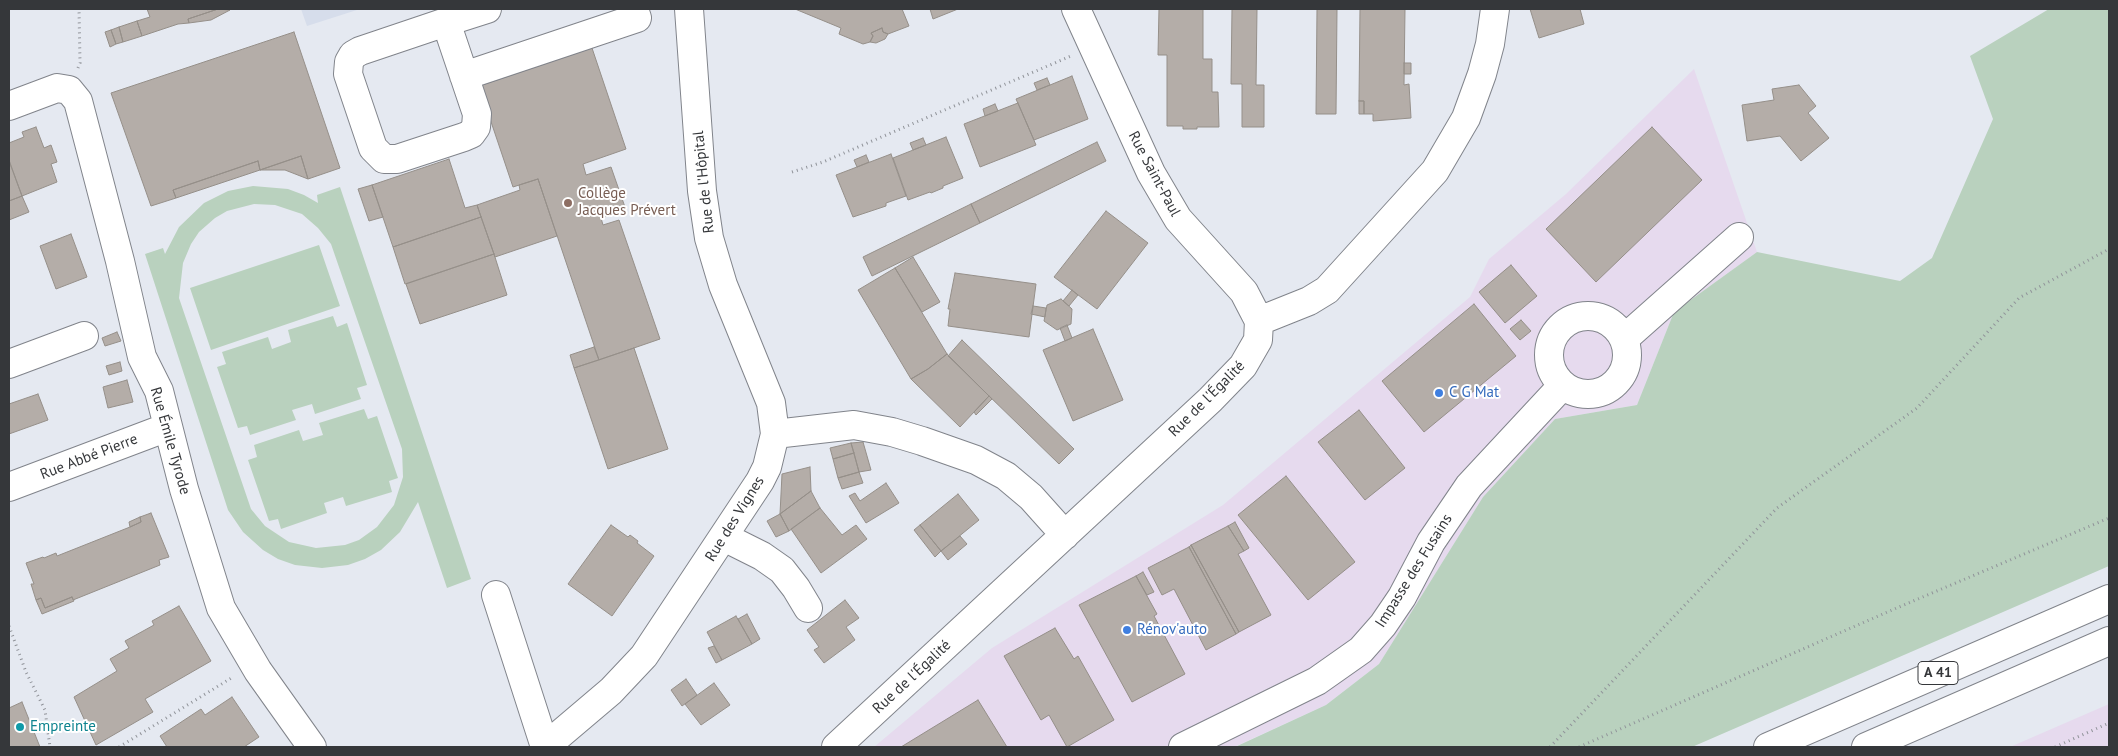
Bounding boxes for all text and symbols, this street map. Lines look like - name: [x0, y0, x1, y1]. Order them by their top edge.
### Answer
- street label: Rue Saint-Paul: [1124, 128, 1184, 220]
- street label: Rue de l'Hôpital: [690, 130, 718, 234]
- place label: Collège Jacques Prévert: [578, 185, 676, 220]
- marker: Collège Jacques Prévert: [562, 197, 574, 209]
- street label: Rue de l'Égalité: [1165, 357, 1249, 441]
- place label: C G Mat: [1449, 384, 1499, 402]
- street label: Rue Émile Tyrode: [146, 385, 194, 497]
- marker: C G Mat: [1433, 387, 1445, 399]
- street label: Rue Abbé Pierre: [38, 430, 140, 484]
- street label: Rue des Vignes: [702, 473, 768, 565]
- street label: Impasse des Fusains: [1372, 511, 1456, 631]
- place label: Rénov'auto: [1137, 621, 1207, 639]
- marker: Rénov'auto: [1121, 624, 1133, 636]
- street label: Rue de l'Égalité: [869, 636, 955, 718]
- road number: A 41: [1918, 661, 1958, 684]
- place label: Empreinte: [30, 718, 96, 736]
- marker: Empreinte: [14, 721, 26, 733]

